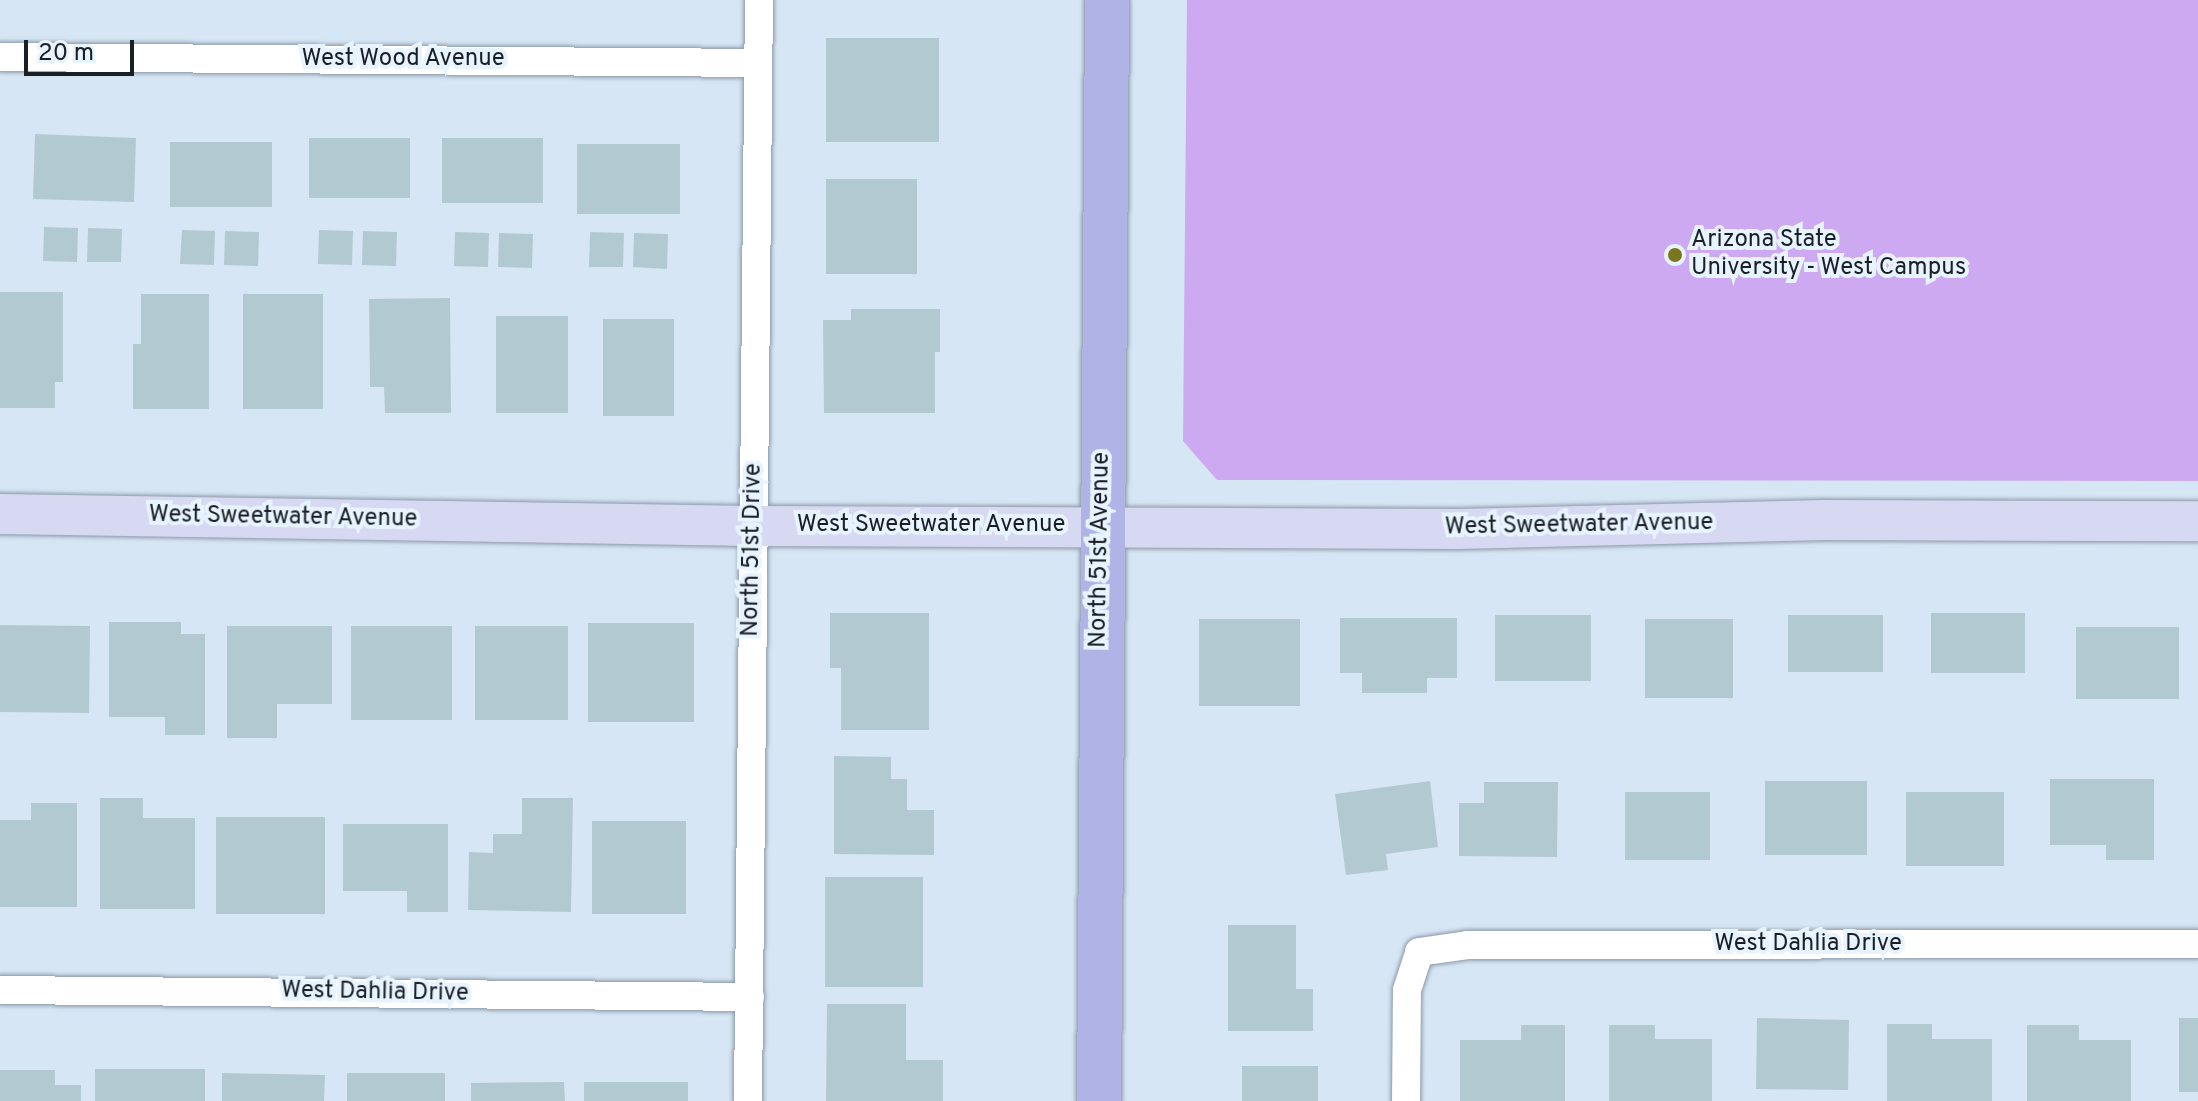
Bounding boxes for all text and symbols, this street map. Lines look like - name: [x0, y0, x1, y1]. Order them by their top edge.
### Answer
- scale bar: [28, 24, 138, 74]
- text: 20 m: [38, 39, 94, 69]
- street label: West Wood Avenue: [301, 46, 505, 74]
- place label: Arizona State University - West Campus: [1691, 227, 1967, 283]
- marker: Arizona State University - West Campus: [1666, 246, 1684, 264]
- street label: North 51st Avenue: [1085, 451, 1117, 649]
- street label: North 51st Drive: [737, 463, 769, 637]
- street label: West Sweetwater Avenue: [148, 501, 418, 535]
- street label: West Sweetwater Avenue: [1444, 509, 1714, 543]
- street label: West Sweetwater Avenue: [796, 512, 1066, 540]
- street label: West Dahlia Drive: [1714, 931, 1902, 959]
- street label: West Dahlia Drive: [281, 977, 469, 1009]

